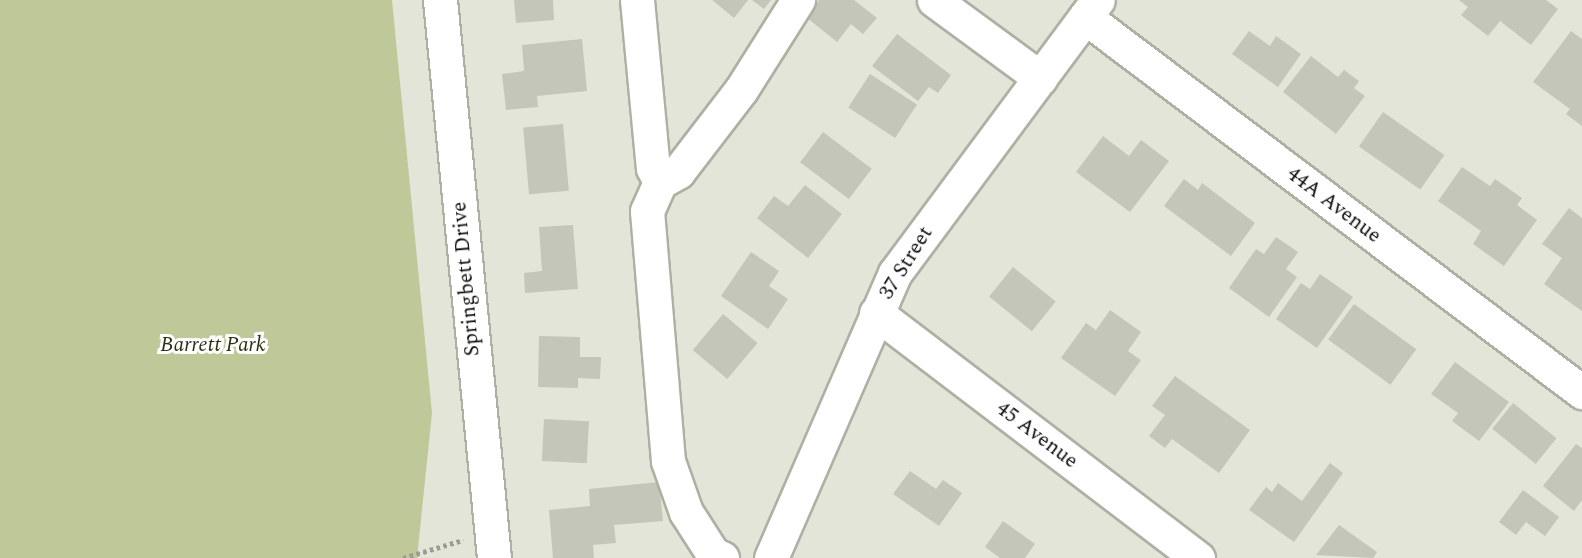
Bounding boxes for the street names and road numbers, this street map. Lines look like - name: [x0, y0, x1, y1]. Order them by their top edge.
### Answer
- street label: 44A Avenue: [1282, 161, 1386, 249]
- street label: Springbett Drive: [447, 201, 485, 357]
- street label: 37 Street: [874, 222, 938, 304]
- street label: 45 Avenue: [991, 396, 1083, 474]

